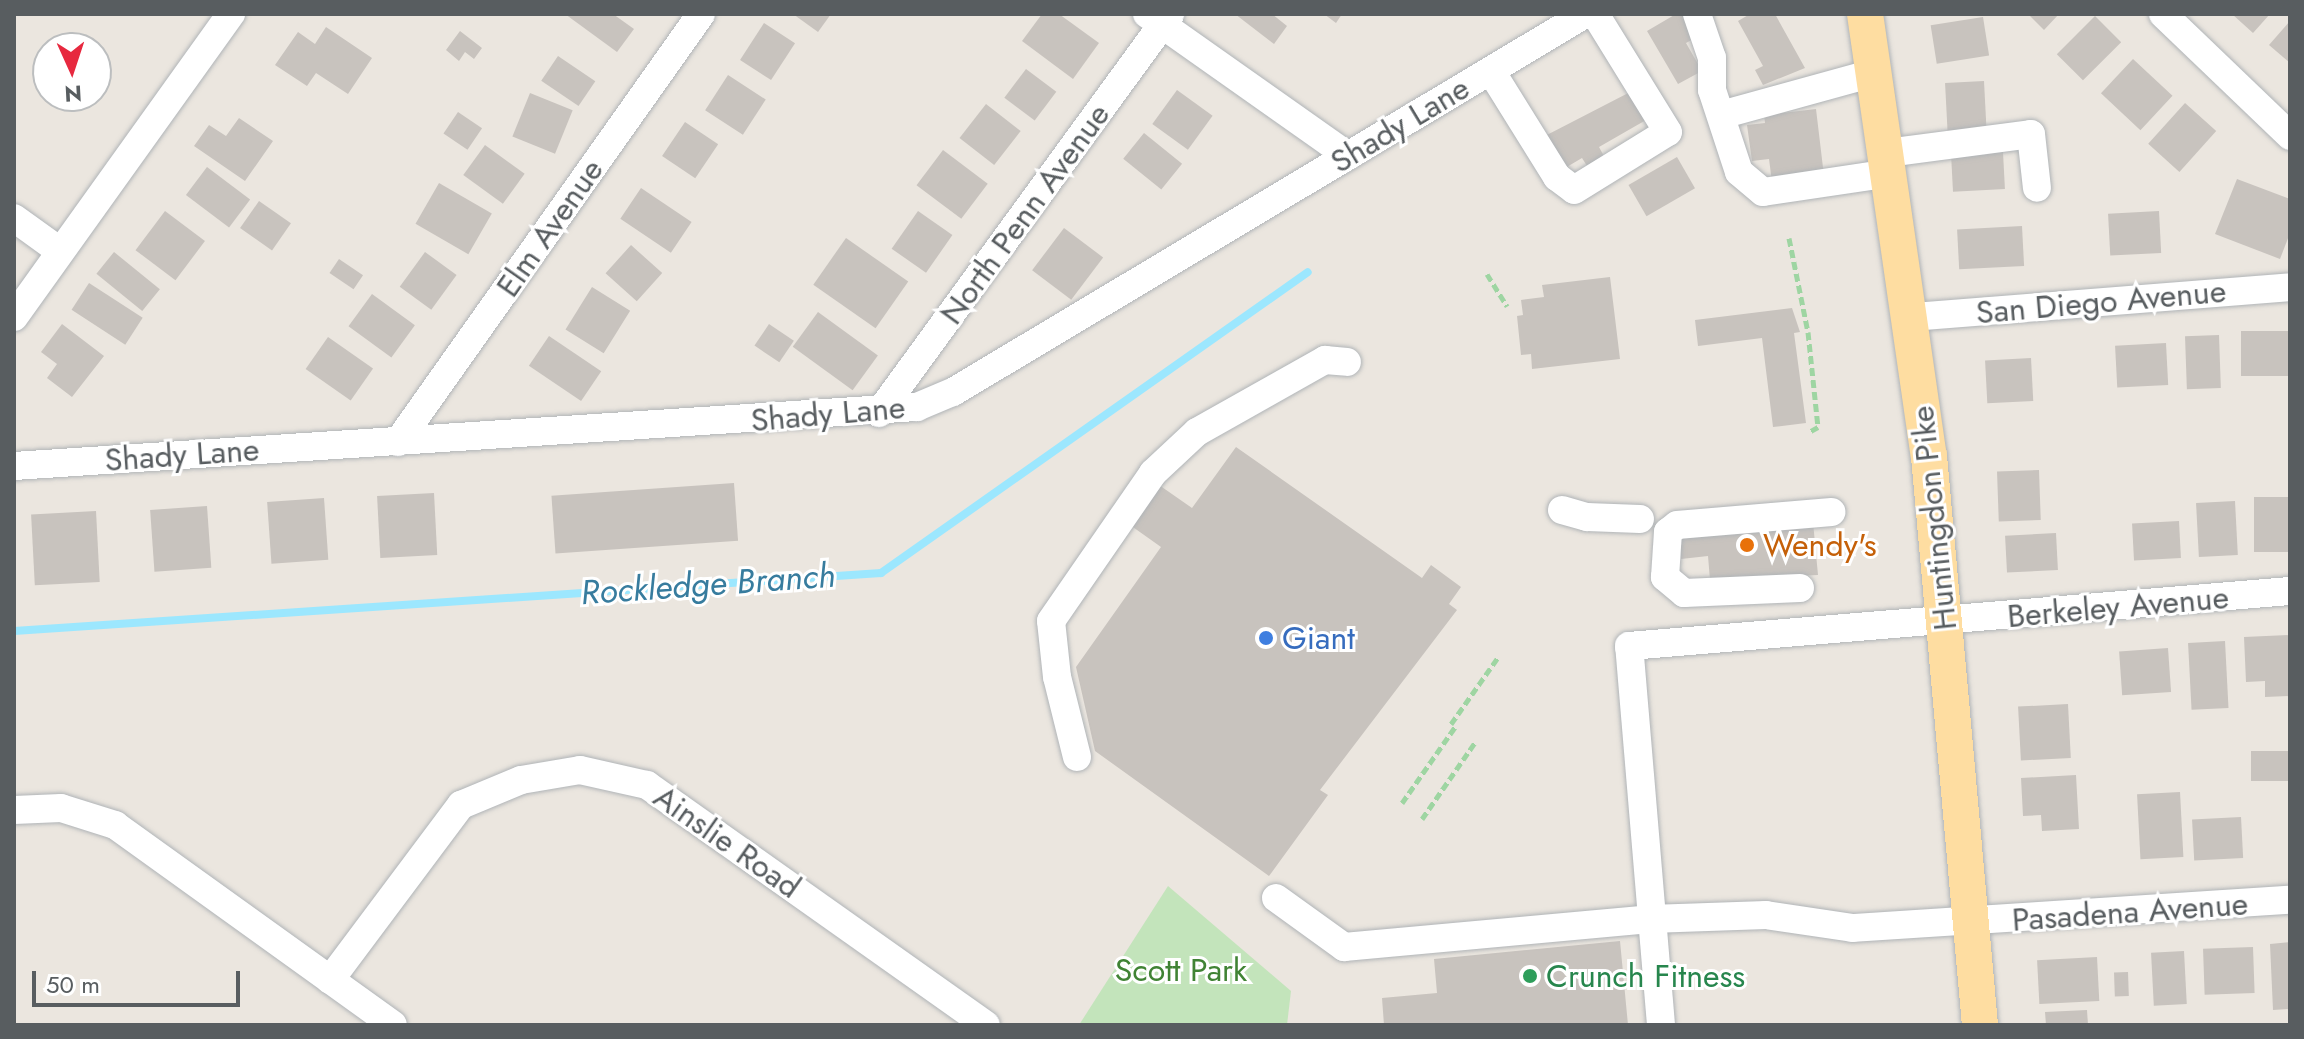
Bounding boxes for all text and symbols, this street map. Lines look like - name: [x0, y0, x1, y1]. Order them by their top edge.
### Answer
- north arrow: [32, 32, 112, 112]
- street label: Shady Lane: [1324, 69, 1476, 181]
- text: N: [64, 78, 83, 110]
- street label: North Penn Avenue: [932, 96, 1118, 332]
- street label: Elm Avenue: [489, 152, 611, 304]
- street label: San Diego Avenue: [1974, 272, 2228, 332]
- street label: Shady Lane: [749, 388, 907, 440]
- street label: Huntingdon Pike: [1903, 404, 1965, 632]
- street label: Shady Lane: [103, 430, 261, 480]
- place label: Wendy's: [1763, 526, 1877, 564]
- marker: Wendy's: [1738, 536, 1756, 554]
- water label: Rockledge Branch: [579, 555, 837, 613]
- street label: Berkeley Avenue: [2006, 578, 2230, 636]
- place label: Giant: [1282, 619, 1355, 657]
- marker: Giant: [1257, 629, 1275, 647]
- street label: Ainslie Road: [646, 778, 808, 906]
- street label: Pasadena Avenue: [2011, 885, 2249, 939]
- park label: Scott Park: [1115, 951, 1247, 989]
- scale bar: [36, 955, 244, 1005]
- place label: Crunch Fitness: [1546, 957, 1745, 995]
- text: 50 m: [46, 967, 100, 1002]
- marker: Crunch Fitness: [1521, 967, 1539, 985]

